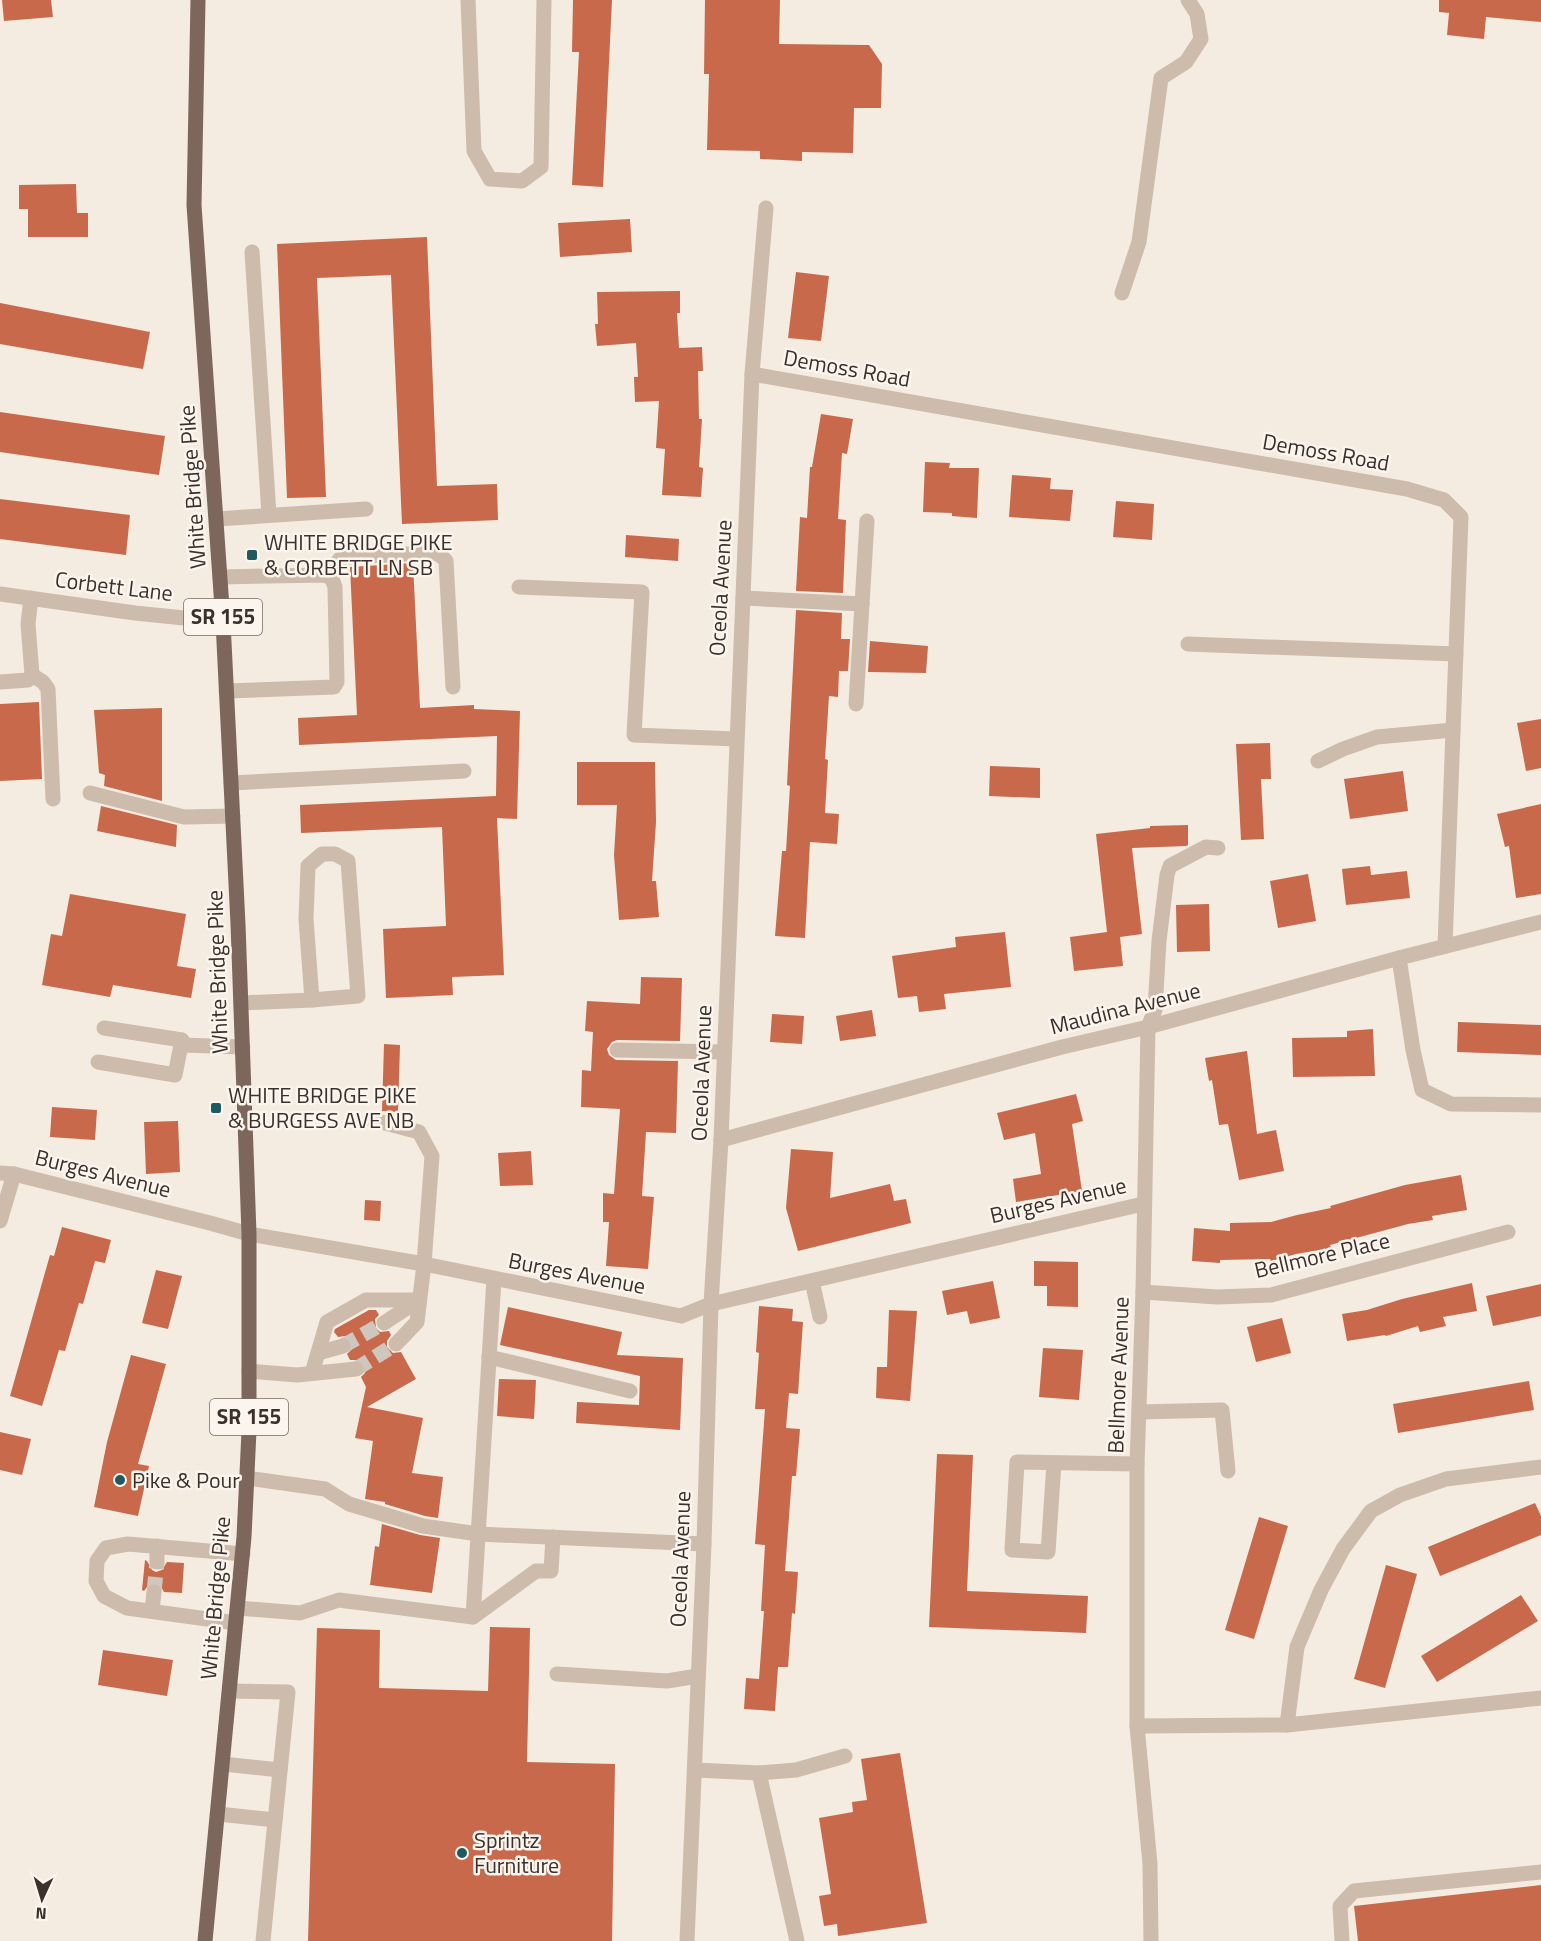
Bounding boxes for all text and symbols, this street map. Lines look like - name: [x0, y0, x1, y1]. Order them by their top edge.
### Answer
- street label: Demoss Road: [781, 340, 913, 396]
- street label: White Bridge Pike: [169, 404, 215, 570]
- street label: Demoss Road: [1260, 424, 1392, 480]
- street label: Oceola Avenue: [699, 519, 741, 657]
- place label: WHITE BRIDGE PIKE & CORBETT LN SB: [264, 525, 453, 584]
- marker: WHITE BRIDGE PIKE & CORBETT LN SB: [245, 548, 259, 562]
- street label: Corbett Lane: [53, 562, 175, 610]
- road number: SR 155: [184, 599, 262, 635]
- street label: White Bridge Pike: [197, 890, 237, 1054]
- street label: Maudina Avenue: [1046, 973, 1204, 1043]
- street label: Oceola Avenue: [682, 1004, 720, 1142]
- place label: WHITE BRIDGE PIKE & BURGESS AVE NB: [228, 1078, 417, 1137]
- marker: WHITE BRIDGE PIKE & BURGESS AVE NB: [209, 1101, 223, 1115]
- street label: Burges Avenue: [31, 1140, 175, 1206]
- street label: Burges Avenue: [986, 1168, 1130, 1232]
- street label: Bellmore Place: [1251, 1223, 1393, 1287]
- street label: Burges Avenue: [506, 1243, 648, 1303]
- street label: Bellmore Avenue: [1098, 1296, 1138, 1454]
- road number: SR 155: [210, 1399, 288, 1435]
- place label: Pike & Pour: [132, 1463, 240, 1497]
- marker: Pike & Pour: [113, 1473, 127, 1487]
- street label: Oceola Avenue: [661, 1490, 699, 1628]
- street label: White Bridge Pike: [191, 1515, 239, 1681]
- place label: Sprintz Furniture: [474, 1823, 559, 1882]
- marker: Sprintz Furniture: [455, 1846, 469, 1860]
- north arrow: [12, 1869, 72, 1929]
- text: N: [35, 1902, 47, 1926]

